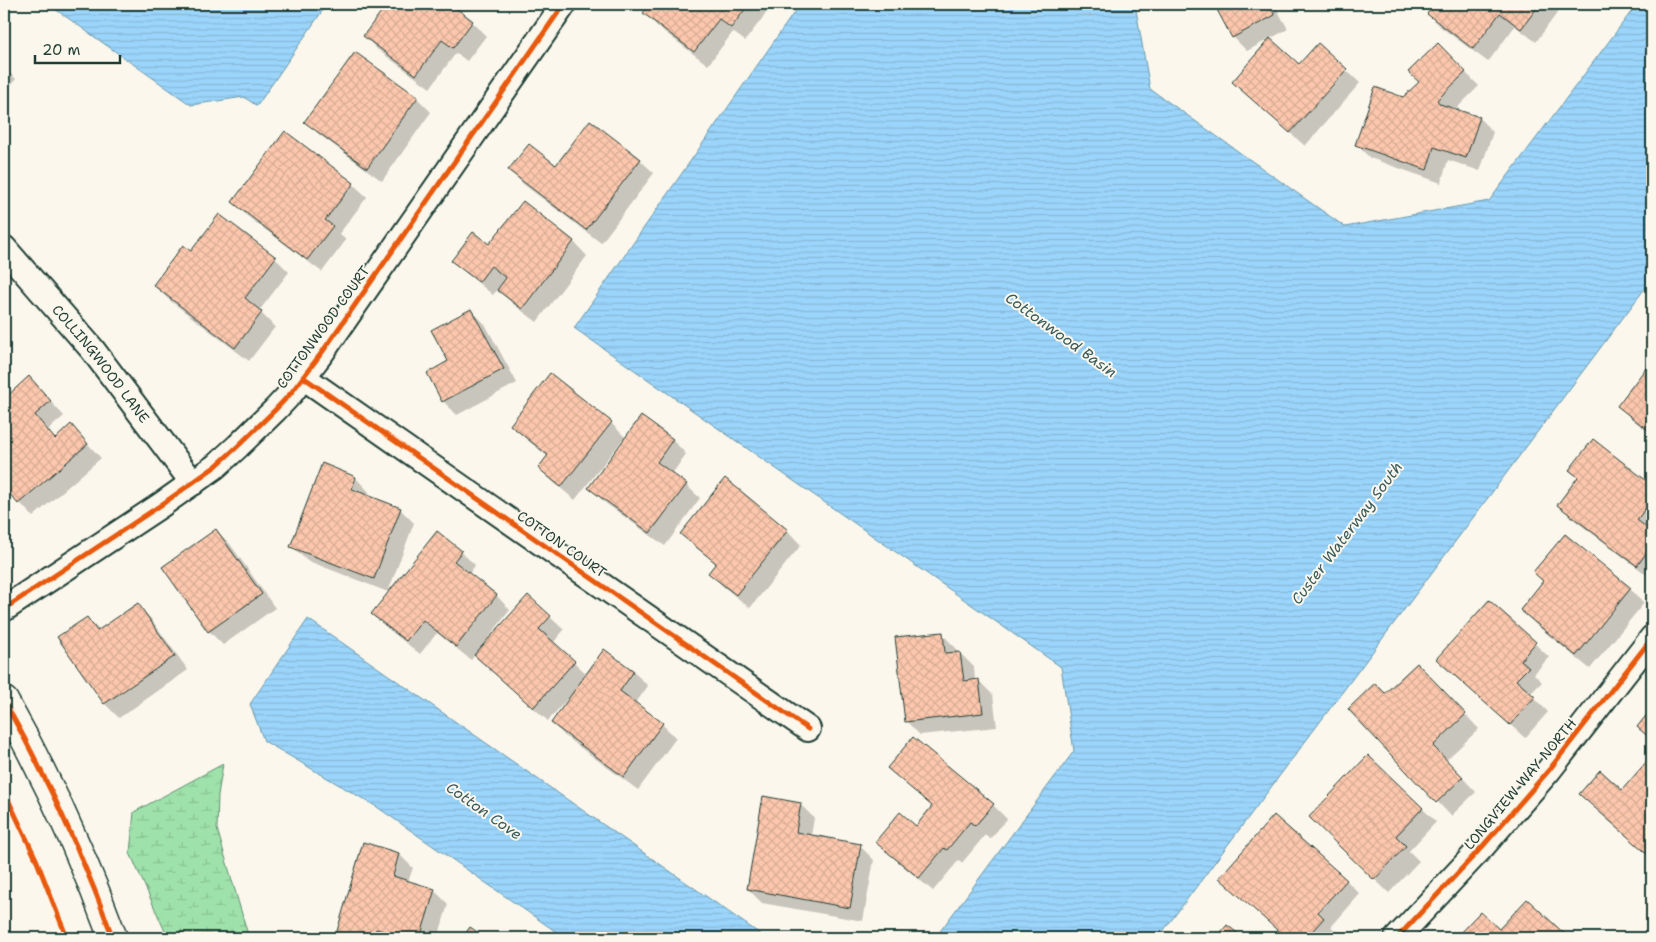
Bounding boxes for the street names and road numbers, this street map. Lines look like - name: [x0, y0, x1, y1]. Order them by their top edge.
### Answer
- street label: COTTONWOOD COURT: [272, 262, 374, 392]
- street label: COLLINGWOOD LANE: [48, 301, 154, 427]
- street label: COTTON COURT: [514, 506, 610, 582]
- street label: LONGVIEW WAY NORTH: [1460, 715, 1580, 853]

